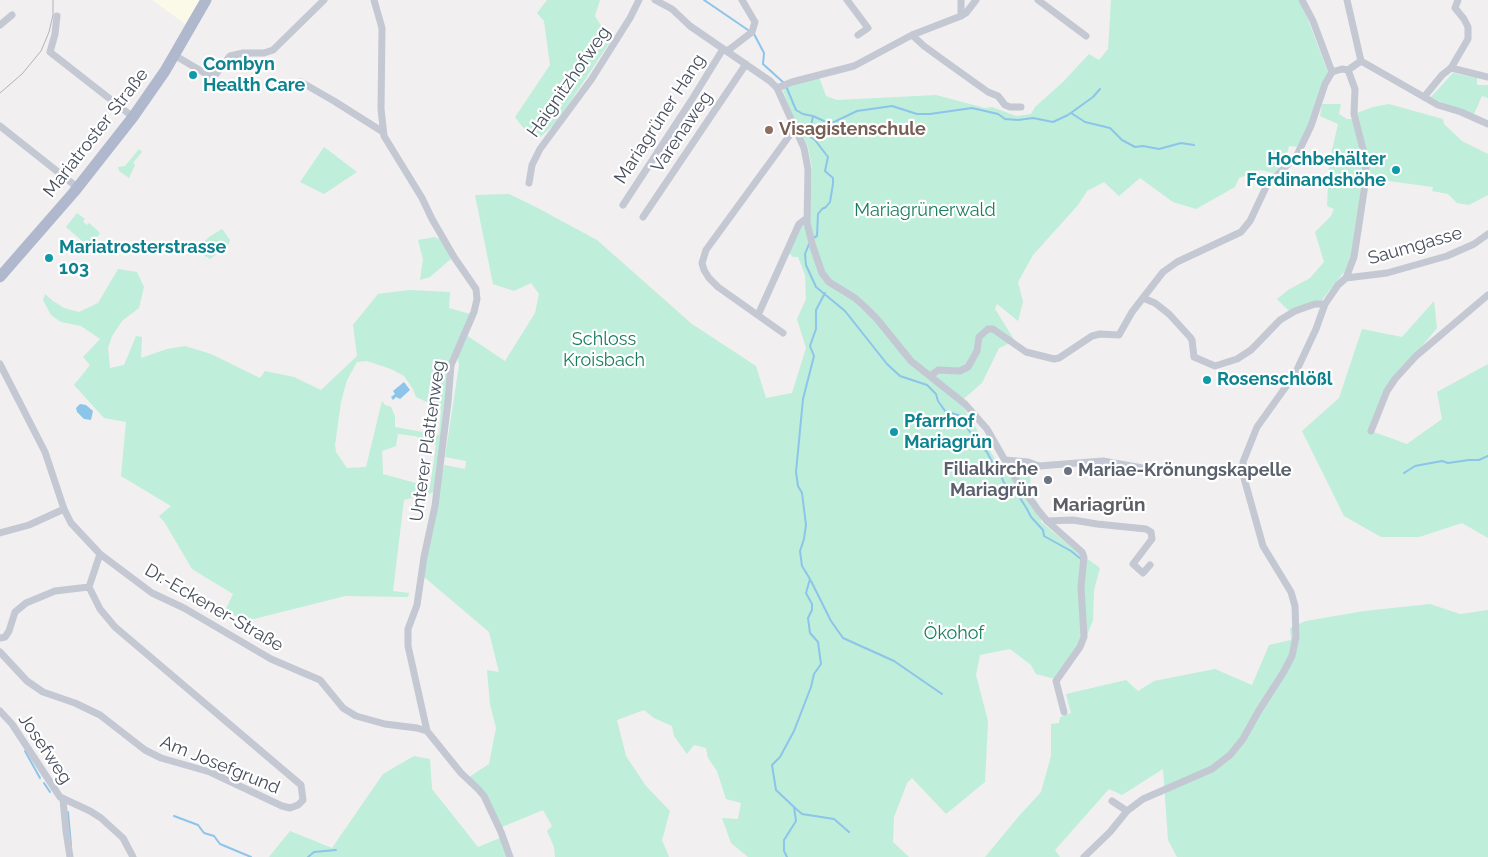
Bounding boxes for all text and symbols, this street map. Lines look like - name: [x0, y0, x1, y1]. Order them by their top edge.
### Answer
- street label: Haignitzhofweg: [523, 22, 615, 142]
- street label: Mariagrüner Hang: [610, 50, 710, 188]
- place label: Combyn Health Care: [203, 54, 305, 96]
- street label: Mariatroster Straße: [39, 64, 153, 202]
- marker: Combyn Health Care: [187, 69, 199, 81]
- street label: Varenaweg: [647, 87, 717, 177]
- place label: Visagistenschule: [779, 119, 926, 141]
- marker: Visagistenschule: [763, 124, 775, 136]
- place label: Hochbehälter Ferdinandshöhe: [1246, 149, 1386, 192]
- marker: Hochbehälter Ferdinandshöhe: [1390, 164, 1402, 176]
- park label: Mariagrünerwald: [854, 200, 996, 222]
- street label: Saumgasse: [1365, 222, 1465, 270]
- place label: Mariatrosterstrasse 103: [59, 237, 226, 280]
- marker: Mariatrosterstrasse 103: [43, 252, 55, 264]
- park label: Schloss Kroisbach: [563, 329, 645, 372]
- street label: Unterer Plattenweg: [406, 359, 450, 523]
- place label: Rosenschlößl: [1217, 369, 1332, 391]
- marker: Rosenschlößl: [1201, 374, 1213, 386]
- place label: Pfarrhof Mariagrün: [904, 411, 992, 454]
- marker: Pfarrhof Mariagrün: [888, 426, 900, 438]
- place label: Filialkirche Mariagrün: [943, 459, 1038, 502]
- place label: Mariae-Krönungskapelle: [1078, 460, 1292, 482]
- marker: Mariae-Krönungskapelle: [1062, 465, 1074, 477]
- marker: Filialkirche Mariagrün: [1042, 474, 1054, 486]
- district label: Mariagrün: [1053, 494, 1145, 516]
- street label: Dr.-Eckener-Straße: [141, 560, 287, 656]
- park label: Ökohof: [924, 623, 984, 645]
- street label: Josefweg: [14, 710, 76, 788]
- street label: Am Josefgrund: [157, 731, 283, 799]

